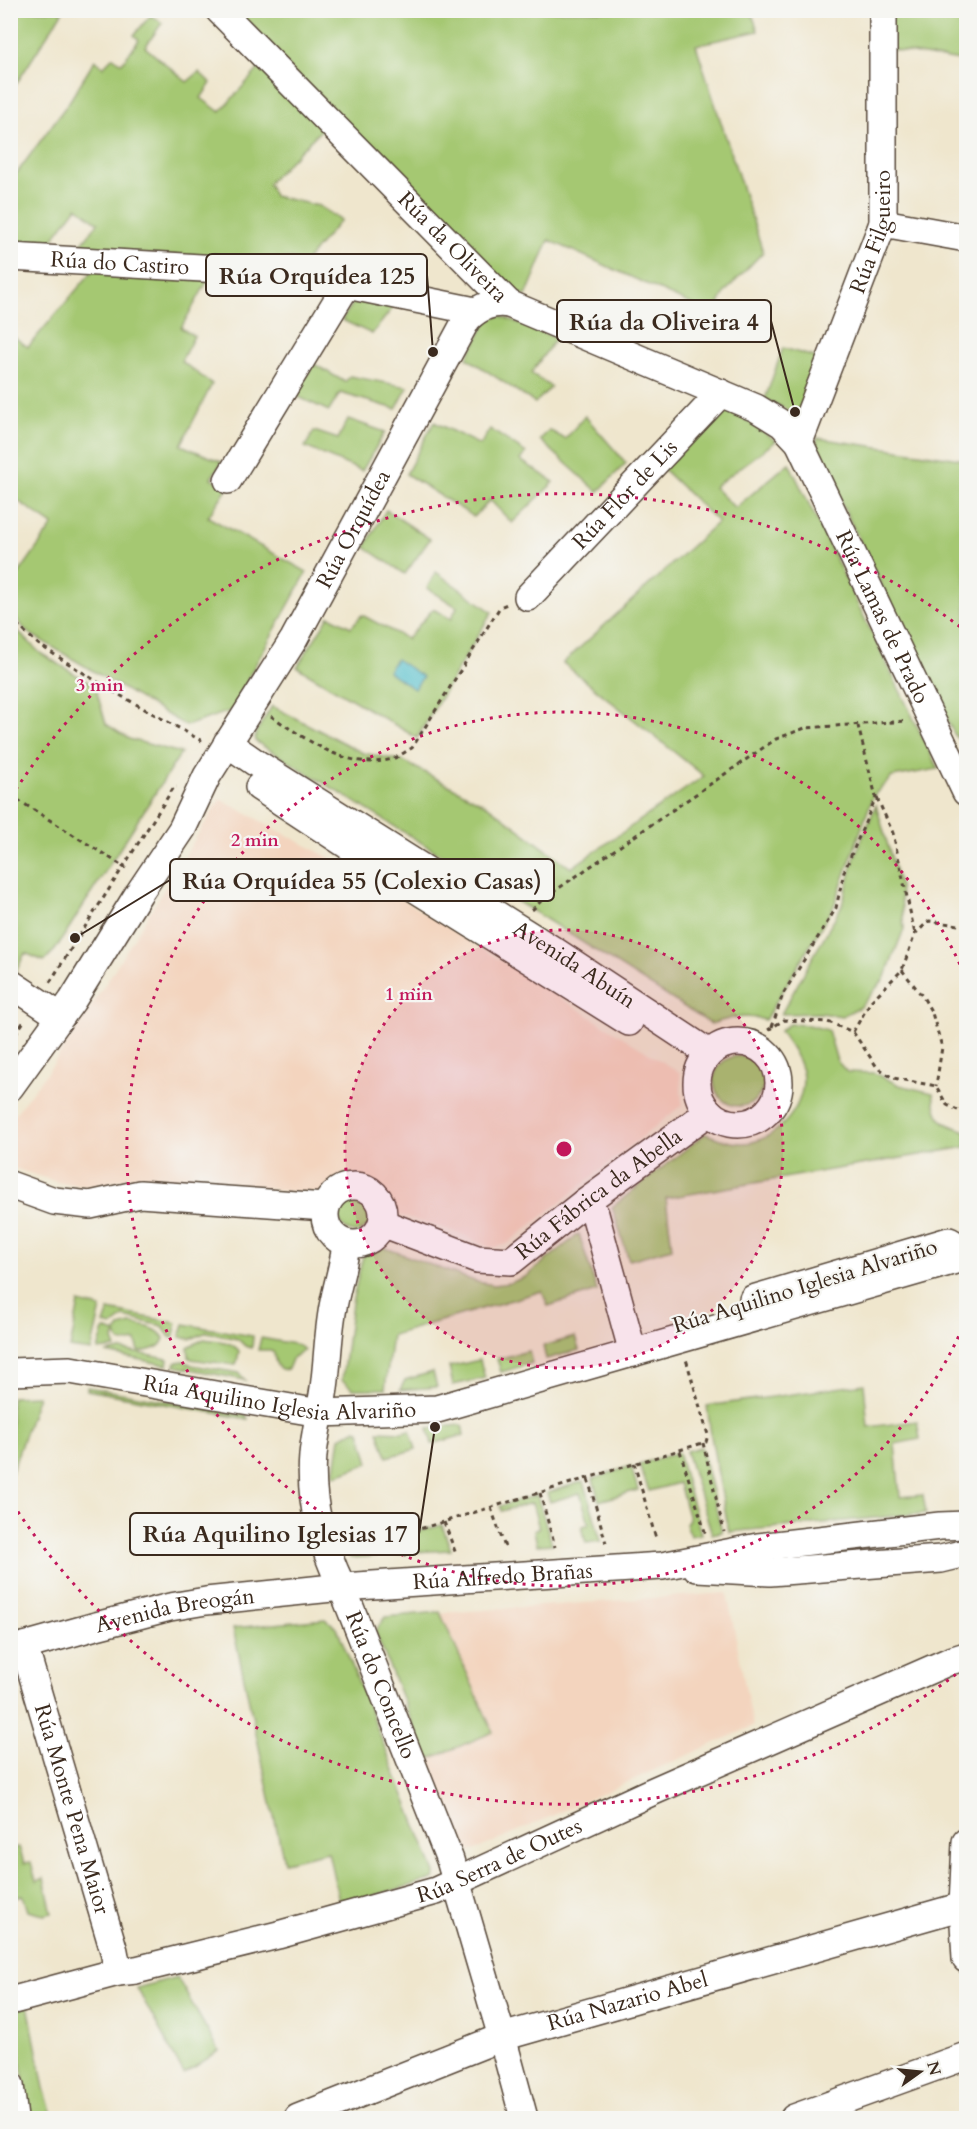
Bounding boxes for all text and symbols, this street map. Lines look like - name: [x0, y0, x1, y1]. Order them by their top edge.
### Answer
- street label: Rúa Filgueiro: [842, 170, 899, 298]
- street label: Rúa da Oliveira: [391, 185, 515, 310]
- street label: Rúa do Castiro: [50, 244, 190, 282]
- callout: Rúa Orquídea 125: [206, 254, 427, 296]
- text: Rúa Orquídea 125: [219, 260, 415, 293]
- callout: Rúa da Oliveira 4: [557, 300, 771, 342]
- text: Rúa da Oliveira 4: [569, 306, 759, 339]
- street label: Rúa Flor de Lis: [565, 433, 684, 556]
- street label: Rúa Orquídea: [309, 464, 398, 594]
- street label: Rúa Lamas de Prado: [828, 525, 937, 709]
- text: 3 min: [76, 673, 124, 698]
- text: 2 min: [231, 828, 279, 853]
- callout: Rúa Orquídea 55 (Colexio Casas): [170, 859, 554, 901]
- text: Rúa Orquídea 55 (Colexio Casas): [182, 865, 542, 898]
- street label: Avenida Abuín: [507, 914, 642, 1016]
- text: 1 min: [385, 982, 433, 1007]
- street label: Rúa Fábrica da Abella: [509, 1121, 689, 1267]
- centre of rings: [554, 1139, 574, 1159]
- street label: Rúa Aquilino Iglesia Alvariño: [669, 1231, 941, 1341]
- street label: Rúa Aquilino Iglesia Alvariño: [141, 1368, 417, 1428]
- callout: Rúa Aquilino Iglesias 17: [130, 1513, 419, 1555]
- text: Rúa Aquilino Iglesias 17: [143, 1518, 407, 1551]
- street label: Rúa Alfredo Brañas: [412, 1556, 594, 1597]
- street label: Avenida Breogán: [92, 1581, 257, 1641]
- street label: Rúa do Concello: [338, 1607, 424, 1763]
- street label: Rúa Monte Pena Maior: [27, 1700, 118, 1919]
- street label: Rúa Serra de Outes: [413, 1811, 587, 1911]
- street label: Rúa Nazario Abel: [544, 1964, 712, 2038]
- north arrow: [890, 2042, 950, 2102]
- text: N: [921, 2059, 946, 2078]

